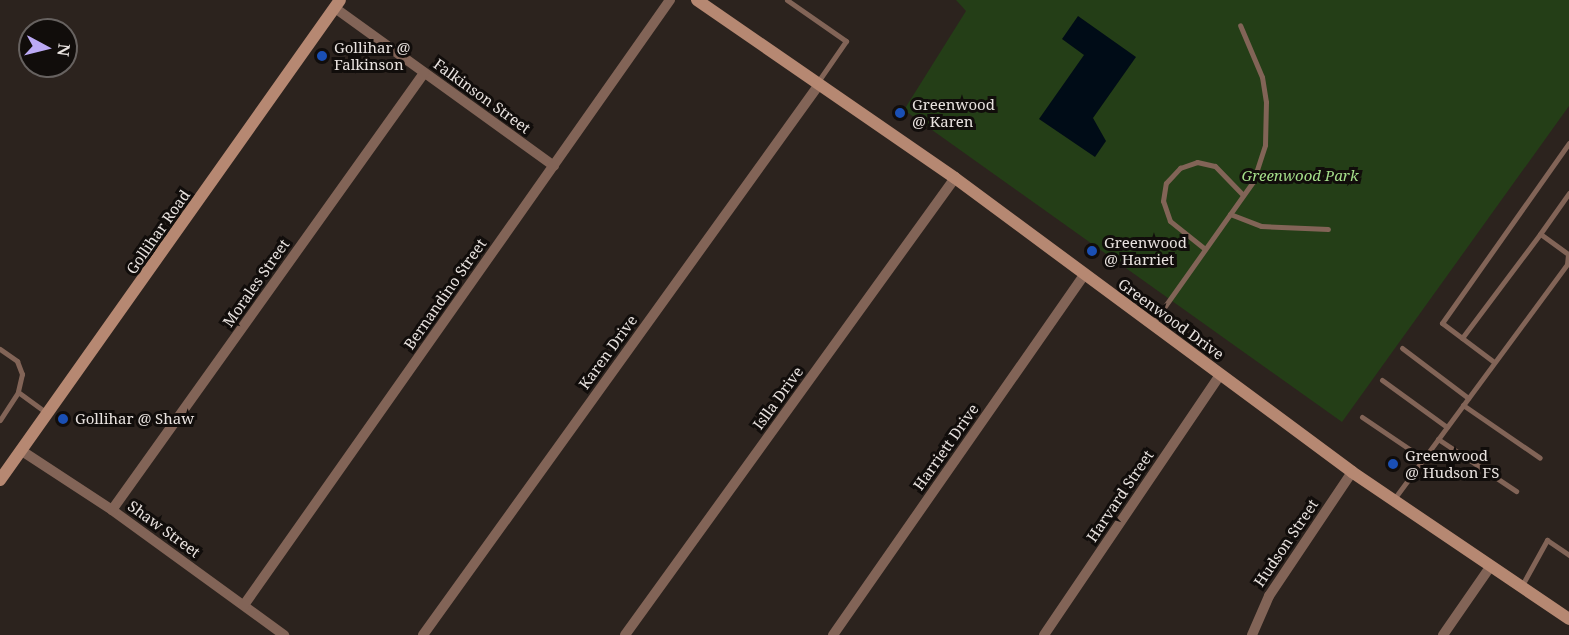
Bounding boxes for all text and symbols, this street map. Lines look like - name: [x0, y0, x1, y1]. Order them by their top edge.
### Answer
- north arrow: [18, 18, 78, 78]
- place label: Gollihar @ Falkinson: [334, 38, 410, 73]
- text: N: [52, 42, 76, 58]
- marker: Gollihar @ Falkinson: [315, 49, 329, 63]
- street label: Falkinson Street: [430, 55, 534, 137]
- place label: Greenwood @ Karen: [912, 95, 995, 130]
- marker: Greenwood @ Karen: [893, 106, 907, 120]
- park label: Greenwood Park: [1242, 167, 1358, 185]
- street label: Gollihar Road: [122, 186, 194, 278]
- place label: Greenwood @ Harriet: [1104, 233, 1187, 268]
- street label: Bernandino Street: [400, 235, 490, 353]
- street label: Morales Street: [219, 236, 293, 330]
- marker: Greenwood @ Harriet: [1085, 244, 1099, 258]
- street label: Greenwood Drive: [1115, 275, 1227, 363]
- street label: Karen Drive: [575, 311, 641, 393]
- street label: Islla Drive: [749, 363, 807, 433]
- street label: Harriett Drive: [910, 400, 982, 494]
- place label: Gollihar @ Shaw: [75, 410, 194, 428]
- marker: Gollihar @ Shaw: [56, 412, 70, 426]
- place label: Greenwood @ Hudson FS: [1405, 446, 1499, 481]
- street label: Harvard Street: [1083, 447, 1157, 545]
- marker: Greenwood @ Hudson FS: [1386, 457, 1400, 471]
- street label: Hudson Street: [1250, 496, 1322, 590]
- street label: Shaw Street: [124, 497, 204, 561]

